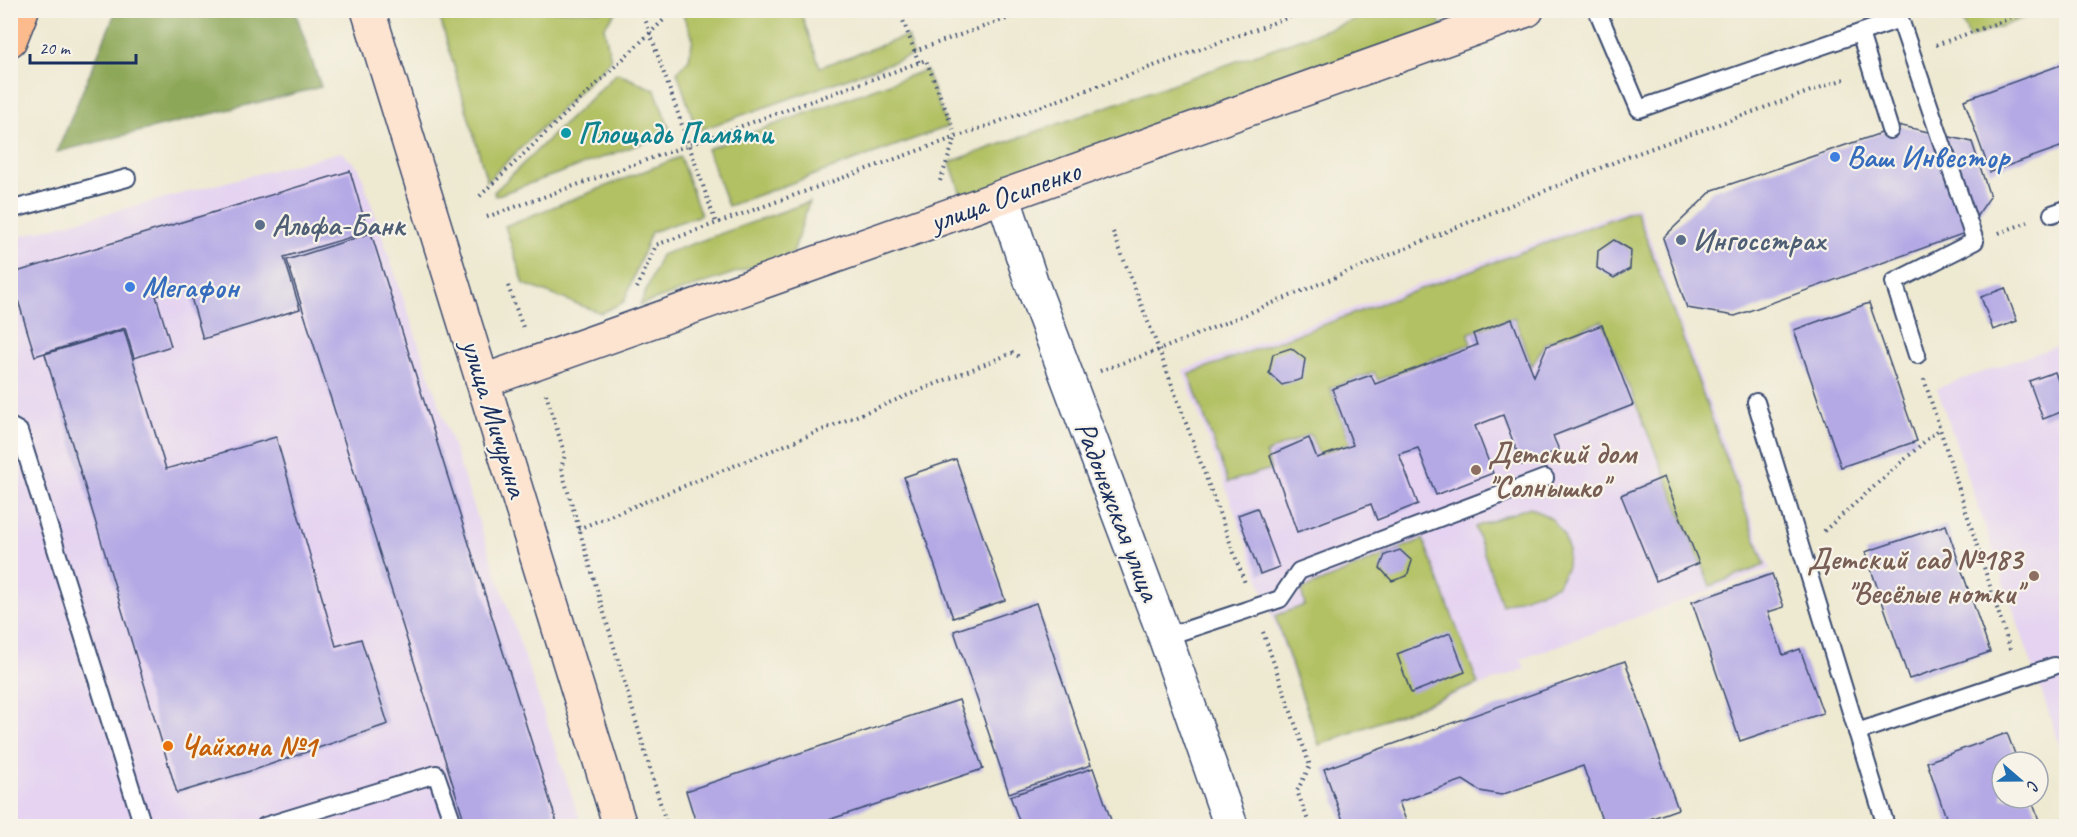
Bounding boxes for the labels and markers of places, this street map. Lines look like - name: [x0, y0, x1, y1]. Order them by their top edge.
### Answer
- place label: Площадь Памяти: [578, 114, 775, 152]
- marker: Площадь Памяти: [559, 126, 573, 140]
- place label: Ваш Инвестор: [1847, 138, 2012, 176]
- marker: Ваш Инвестор: [1828, 150, 1842, 164]
- place label: Альфа-Банк: [272, 206, 406, 244]
- marker: Альфа-Банк: [253, 218, 267, 232]
- place label: Ингосстрах: [1693, 221, 1827, 259]
- marker: Ингосстрах: [1674, 233, 1688, 247]
- place label: Мегафон: [142, 268, 241, 306]
- marker: Мегафон: [123, 280, 137, 294]
- place label: Детский дом "Солнышко": [1488, 434, 1638, 506]
- marker: Детский дом "Солнышко": [1469, 463, 1483, 477]
- place label: Детский сад №183 "Весёлые нотки": [1807, 540, 2029, 612]
- marker: Детский сад №183 "Весёлые нотки": [2027, 569, 2041, 583]
- place label: Чайхона №1: [180, 727, 320, 765]
- marker: Чайхона №1: [161, 739, 175, 753]

